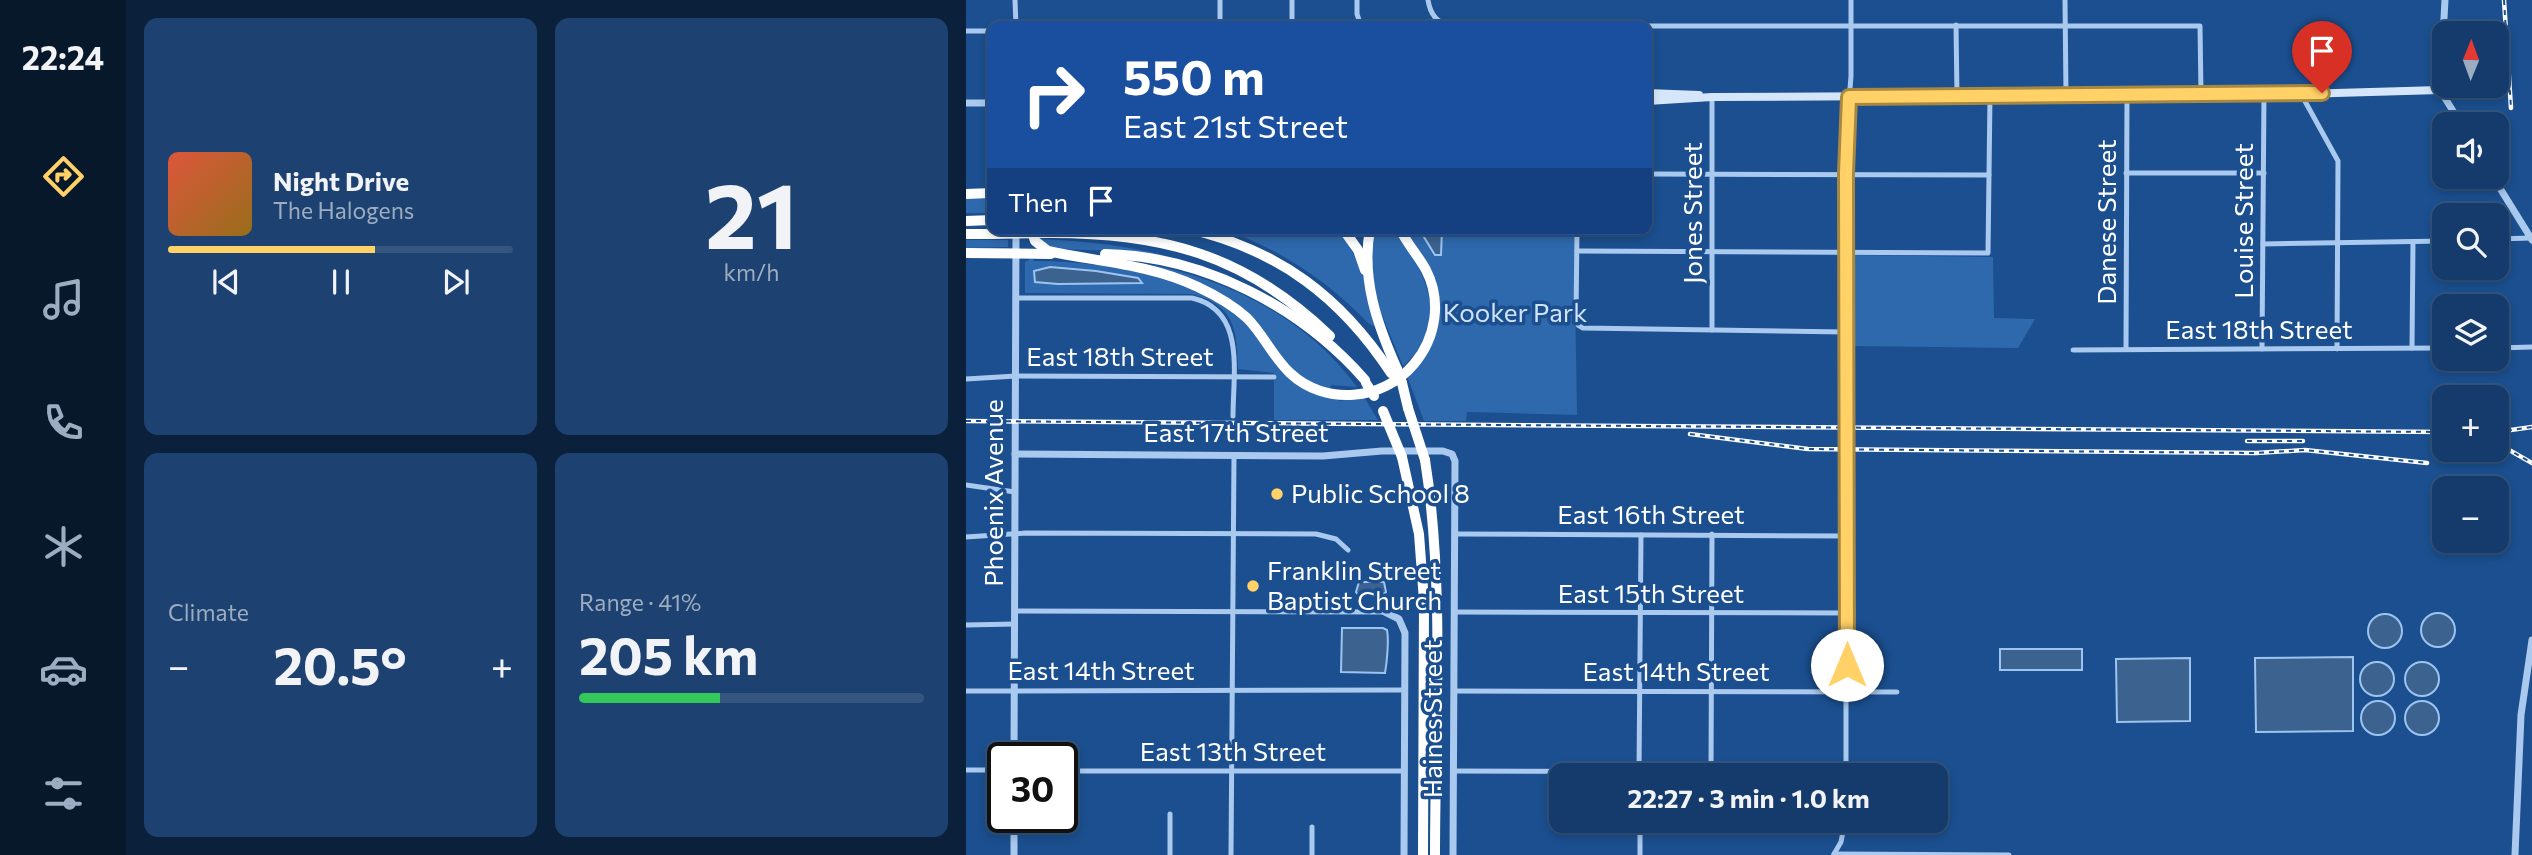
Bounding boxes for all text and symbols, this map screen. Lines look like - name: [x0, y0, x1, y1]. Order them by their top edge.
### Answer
- pin: [2292, 21, 2352, 93]
- north arrow: [2432, 21, 2510, 98]
- map controls: [2432, 21, 2509, 553]
- icon: arrive: [2303, 32, 2341, 70]
- text: 22:24: [22, 37, 104, 77]
- text: 550 m: [1123, 45, 1265, 105]
- icon: right: [1008, 49, 1099, 140]
- text: East 21st Street: [1123, 105, 1348, 145]
- button: sound: [2432, 112, 2509, 189]
- street label: Danese Street: [2090, 139, 2121, 305]
- street label: Jones Street: [1676, 142, 1707, 284]
- street label: Louise Street: [2227, 143, 2258, 299]
- icon: directions: [39, 152, 88, 201]
- text: 21: [705, 156, 798, 268]
- text: Night Drive: [273, 165, 409, 196]
- icon: arrive: [1082, 182, 1120, 220]
- text: Then: [1008, 186, 1068, 217]
- text: The Halogens: [273, 196, 414, 224]
- button: search: [2432, 203, 2509, 280]
- text: km/h: [724, 258, 779, 286]
- icon: previous: [207, 263, 245, 301]
- icon: pause: [322, 263, 360, 301]
- icon: next: [437, 263, 475, 301]
- icon: music: [39, 275, 88, 324]
- button: layers: [2432, 294, 2509, 371]
- park label: Kooker Park: [1443, 296, 1587, 327]
- street label: East 18th Street: [2165, 313, 2353, 344]
- street label: East 18th Street: [1026, 340, 1214, 371]
- button: +: [2432, 385, 2509, 462]
- icon: phone: [39, 398, 88, 447]
- street label: Phoenix Avenue: [977, 399, 1008, 587]
- street label: East 17th Street: [1143, 416, 1329, 447]
- button: −: [2432, 476, 2509, 553]
- place label: Public School 8: [1291, 477, 1470, 508]
- marker: Public School 8: [1269, 486, 1285, 502]
- street label: East 16th Street: [1557, 498, 1745, 529]
- icon: climate: [39, 522, 88, 571]
- place label: Franklin Street Baptist Church: [1267, 554, 1442, 615]
- street label: East 15th Street: [1558, 577, 1744, 608]
- marker: Franklin Street Baptist Church: [1245, 578, 1261, 594]
- text: Range · 41%: [579, 588, 701, 616]
- text: Climate: [168, 598, 249, 626]
- text: 205 km: [579, 622, 758, 686]
- position arrow: [1810, 628, 1884, 702]
- text: 20.5°: [273, 632, 407, 696]
- street label: Haines Street: [1416, 640, 1447, 798]
- text: −: [168, 641, 190, 688]
- text: +: [491, 641, 513, 688]
- icon: car: [39, 645, 88, 694]
- street label: East 14th Street: [1007, 654, 1195, 685]
- street label: East 14th Street: [1582, 655, 1770, 686]
- street label: East 13th Street: [1140, 735, 1326, 766]
- speed limit sign: 30: [987, 742, 1078, 833]
- icon: filters: [39, 769, 88, 818]
- text: 22:27 · 3 min · 1.0 km: [1627, 782, 1870, 813]

